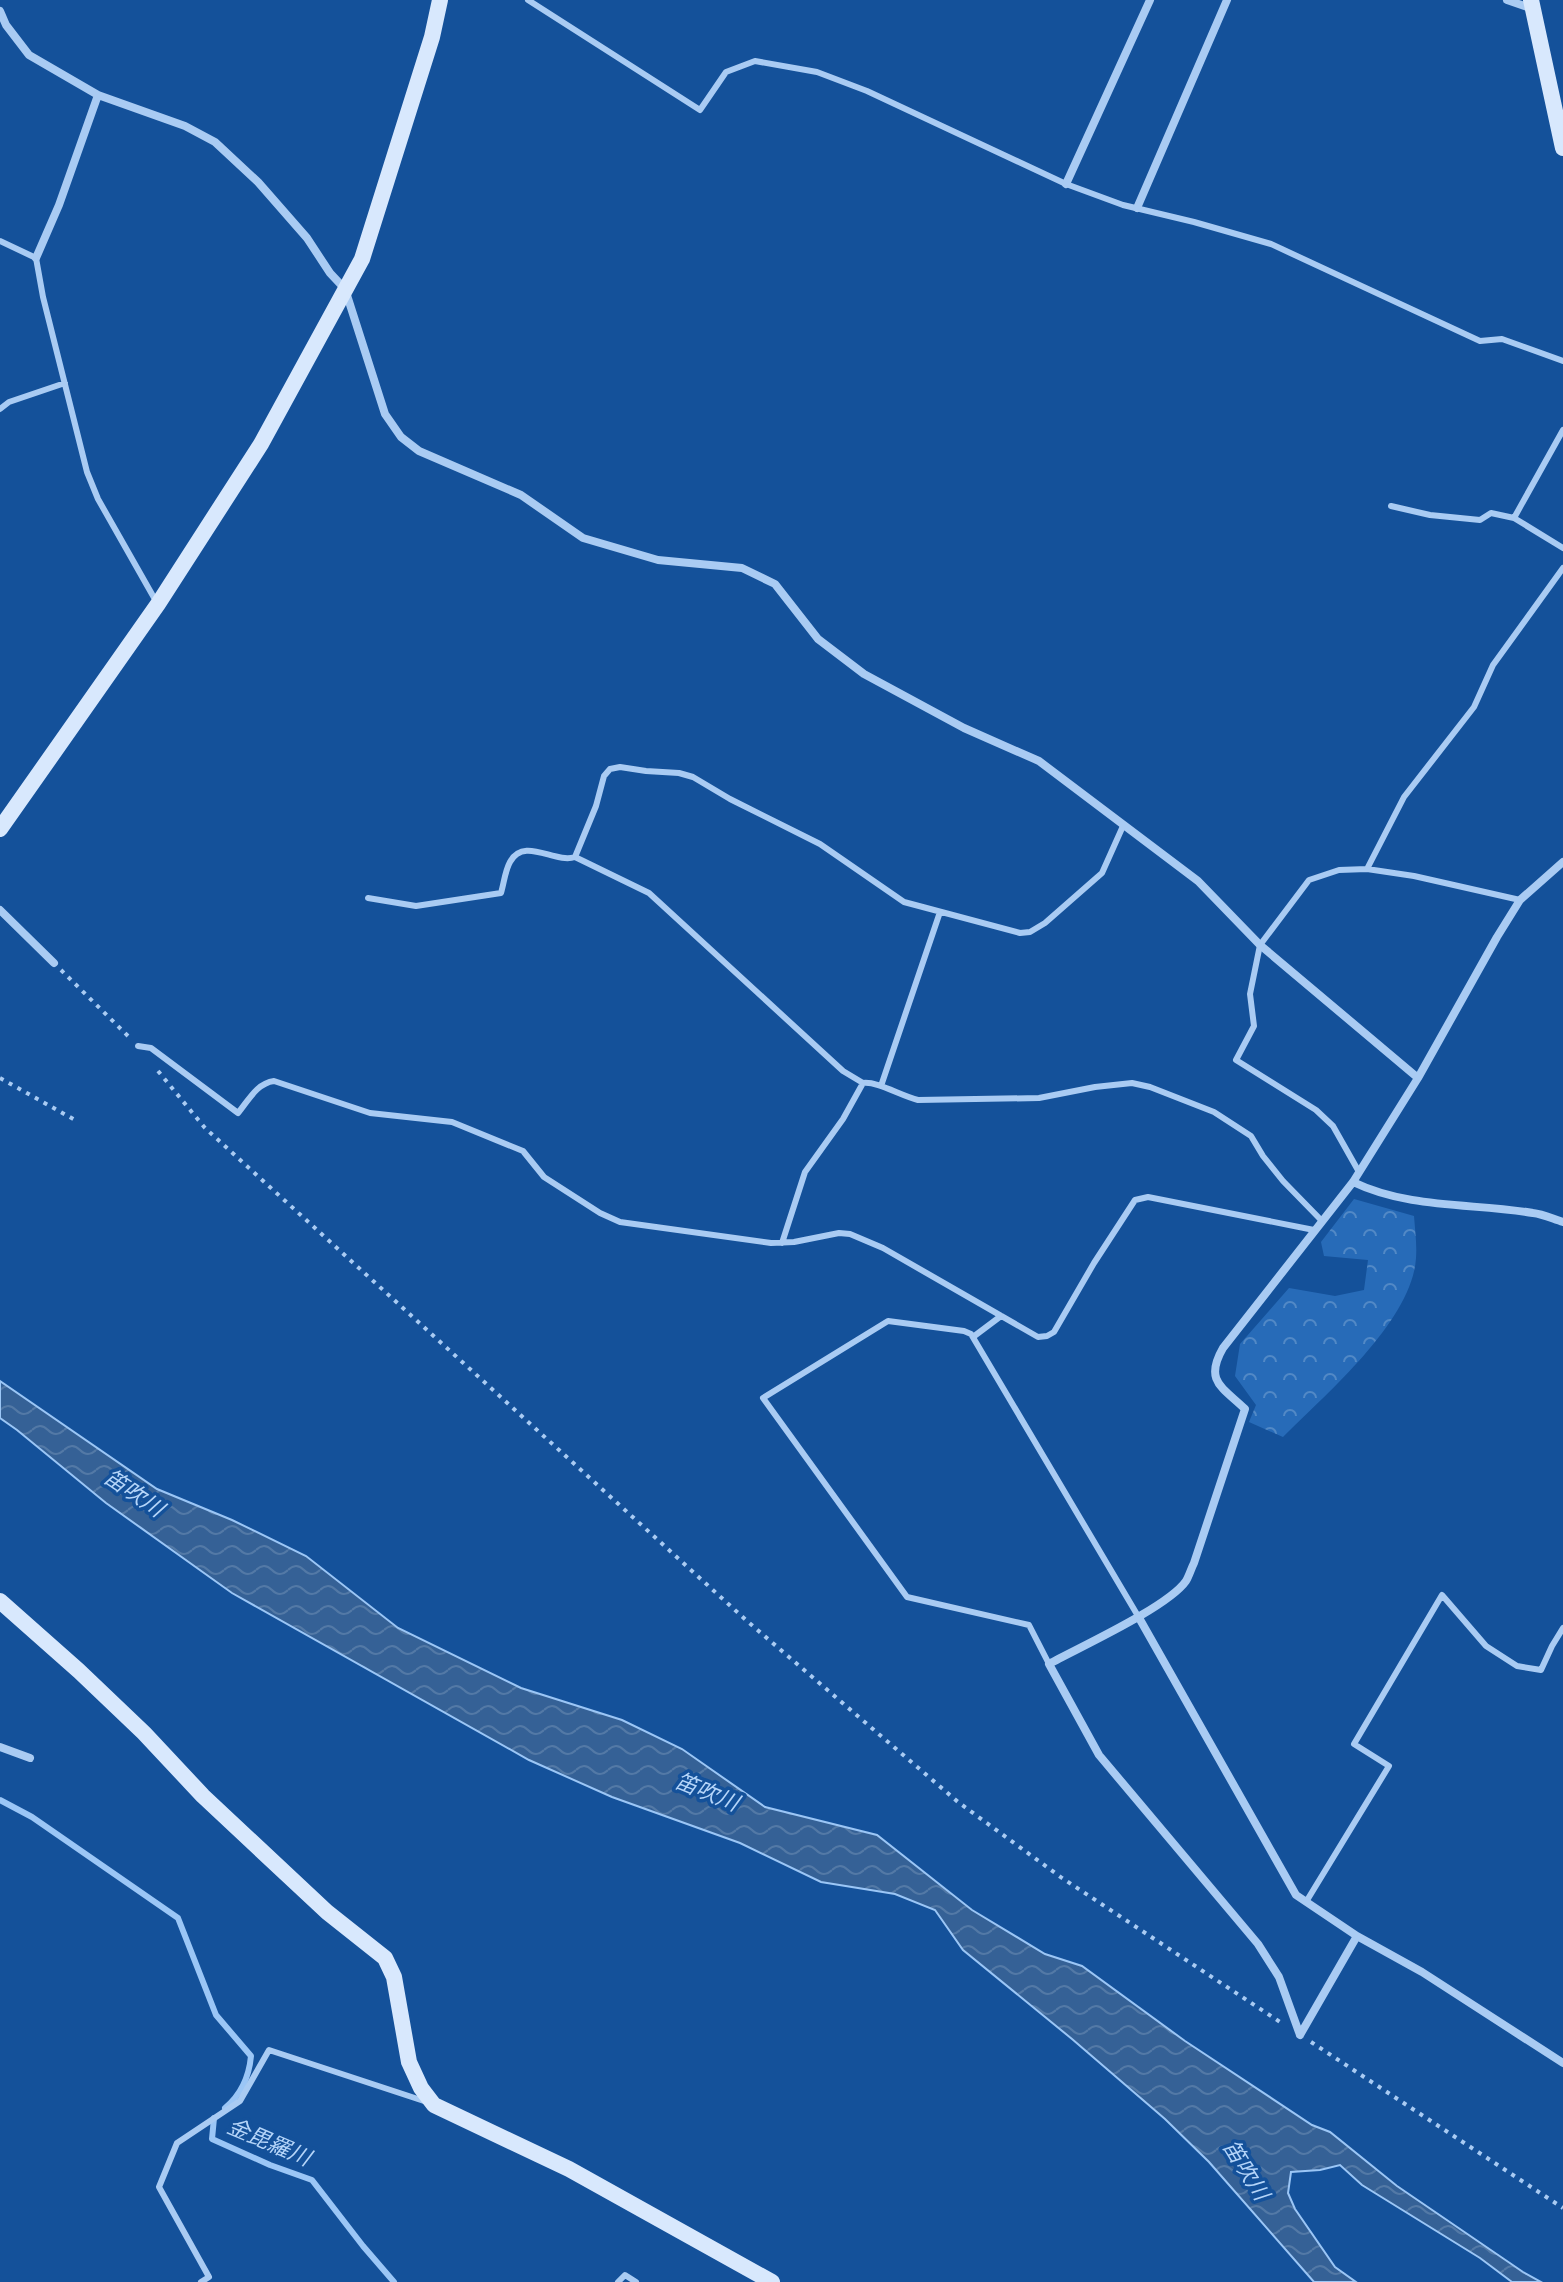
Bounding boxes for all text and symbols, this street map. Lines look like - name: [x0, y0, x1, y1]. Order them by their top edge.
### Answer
- water label: 笛吹川: [100, 1464, 170, 1523]
- water label: 笛吹川: [672, 1768, 744, 1817]
- water label: 金毘羅川: [224, 2113, 316, 2171]
- water label: 笛吹川: [1218, 2135, 1275, 2206]

